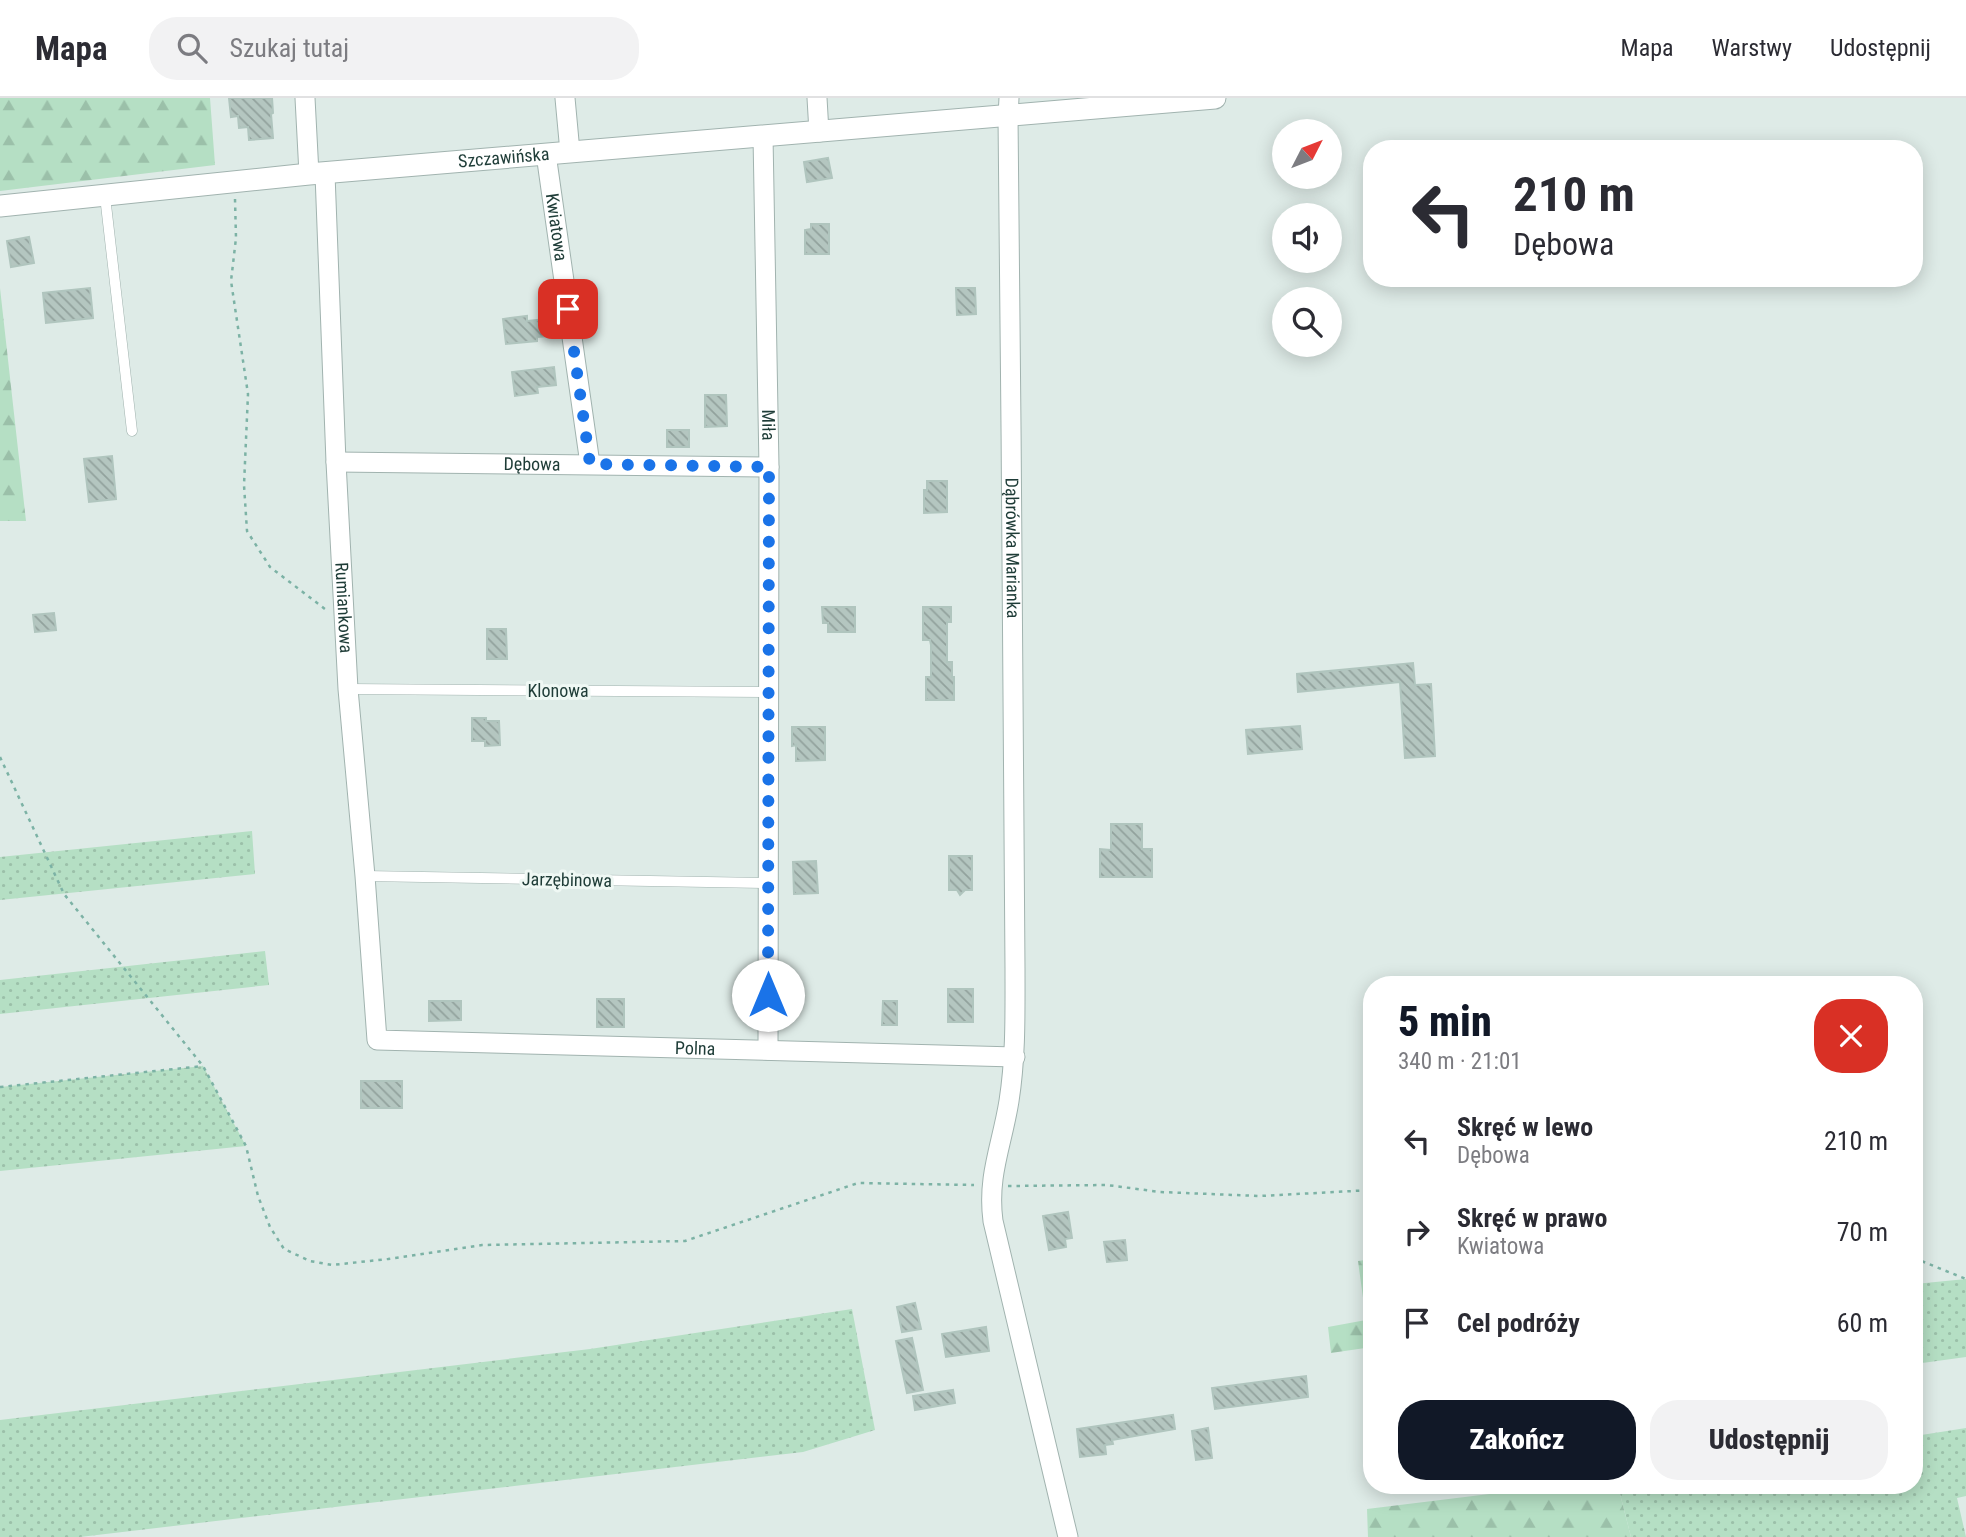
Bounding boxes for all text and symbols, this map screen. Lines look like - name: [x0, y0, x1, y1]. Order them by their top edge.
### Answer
- search box: [149, 17, 639, 80]
- text: Mapa: [35, 29, 107, 68]
- icon: search: [173, 29, 211, 67]
- text: Szukaj tutaj: [229, 33, 349, 63]
- text: Mapa: [1621, 34, 1674, 62]
- text: Warstwy: [1712, 34, 1792, 62]
- text: Udostępnij: [1830, 34, 1931, 62]
- north arrow: [1272, 119, 1342, 189]
- map controls: [1272, 119, 1342, 357]
- street label: Szczawińska: [457, 143, 550, 171]
- text: 210 m: [1513, 166, 1635, 223]
- icon: left: [1398, 168, 1489, 259]
- street label: Kwiatowa: [542, 192, 572, 262]
- button: sound: [1272, 203, 1342, 273]
- text: Dębowa: [1513, 225, 1614, 263]
- pin: [538, 279, 598, 339]
- button: search: [1272, 287, 1342, 357]
- icon: arrive: [549, 290, 587, 328]
- street label: Miła: [758, 409, 780, 441]
- street label: Dębowa: [503, 453, 561, 475]
- street label: Dąbrówka Marianka: [1002, 477, 1024, 618]
- street label: Rumiankowa: [331, 562, 357, 653]
- street label: Klonowa: [527, 680, 589, 701]
- street label: Jarzębinowa: [522, 868, 612, 891]
- position arrow: [731, 958, 805, 1032]
- text: 5 min: [1398, 997, 1492, 1046]
- button: close: [1814, 999, 1888, 1073]
- street label: Polna: [675, 1037, 716, 1059]
- text: 340 m · 21:01: [1398, 1048, 1522, 1075]
- text: Skręć w lewo: [1457, 1112, 1593, 1142]
- icon: left: [1398, 1122, 1436, 1160]
- text: 210 m: [1824, 1126, 1888, 1156]
- text: Dębowa: [1457, 1142, 1530, 1169]
- text: Skręć w prawo: [1457, 1203, 1607, 1233]
- icon: right: [1398, 1213, 1436, 1251]
- text: 70 m: [1837, 1217, 1888, 1247]
- text: Kwiatowa: [1457, 1233, 1544, 1260]
- icon: arrive: [1398, 1304, 1436, 1342]
- text: Cel podróży: [1457, 1308, 1580, 1338]
- text: 60 m: [1837, 1308, 1888, 1338]
- button: Zakończ: [1398, 1400, 1636, 1480]
- button: Udostępnij: [1650, 1400, 1888, 1480]

